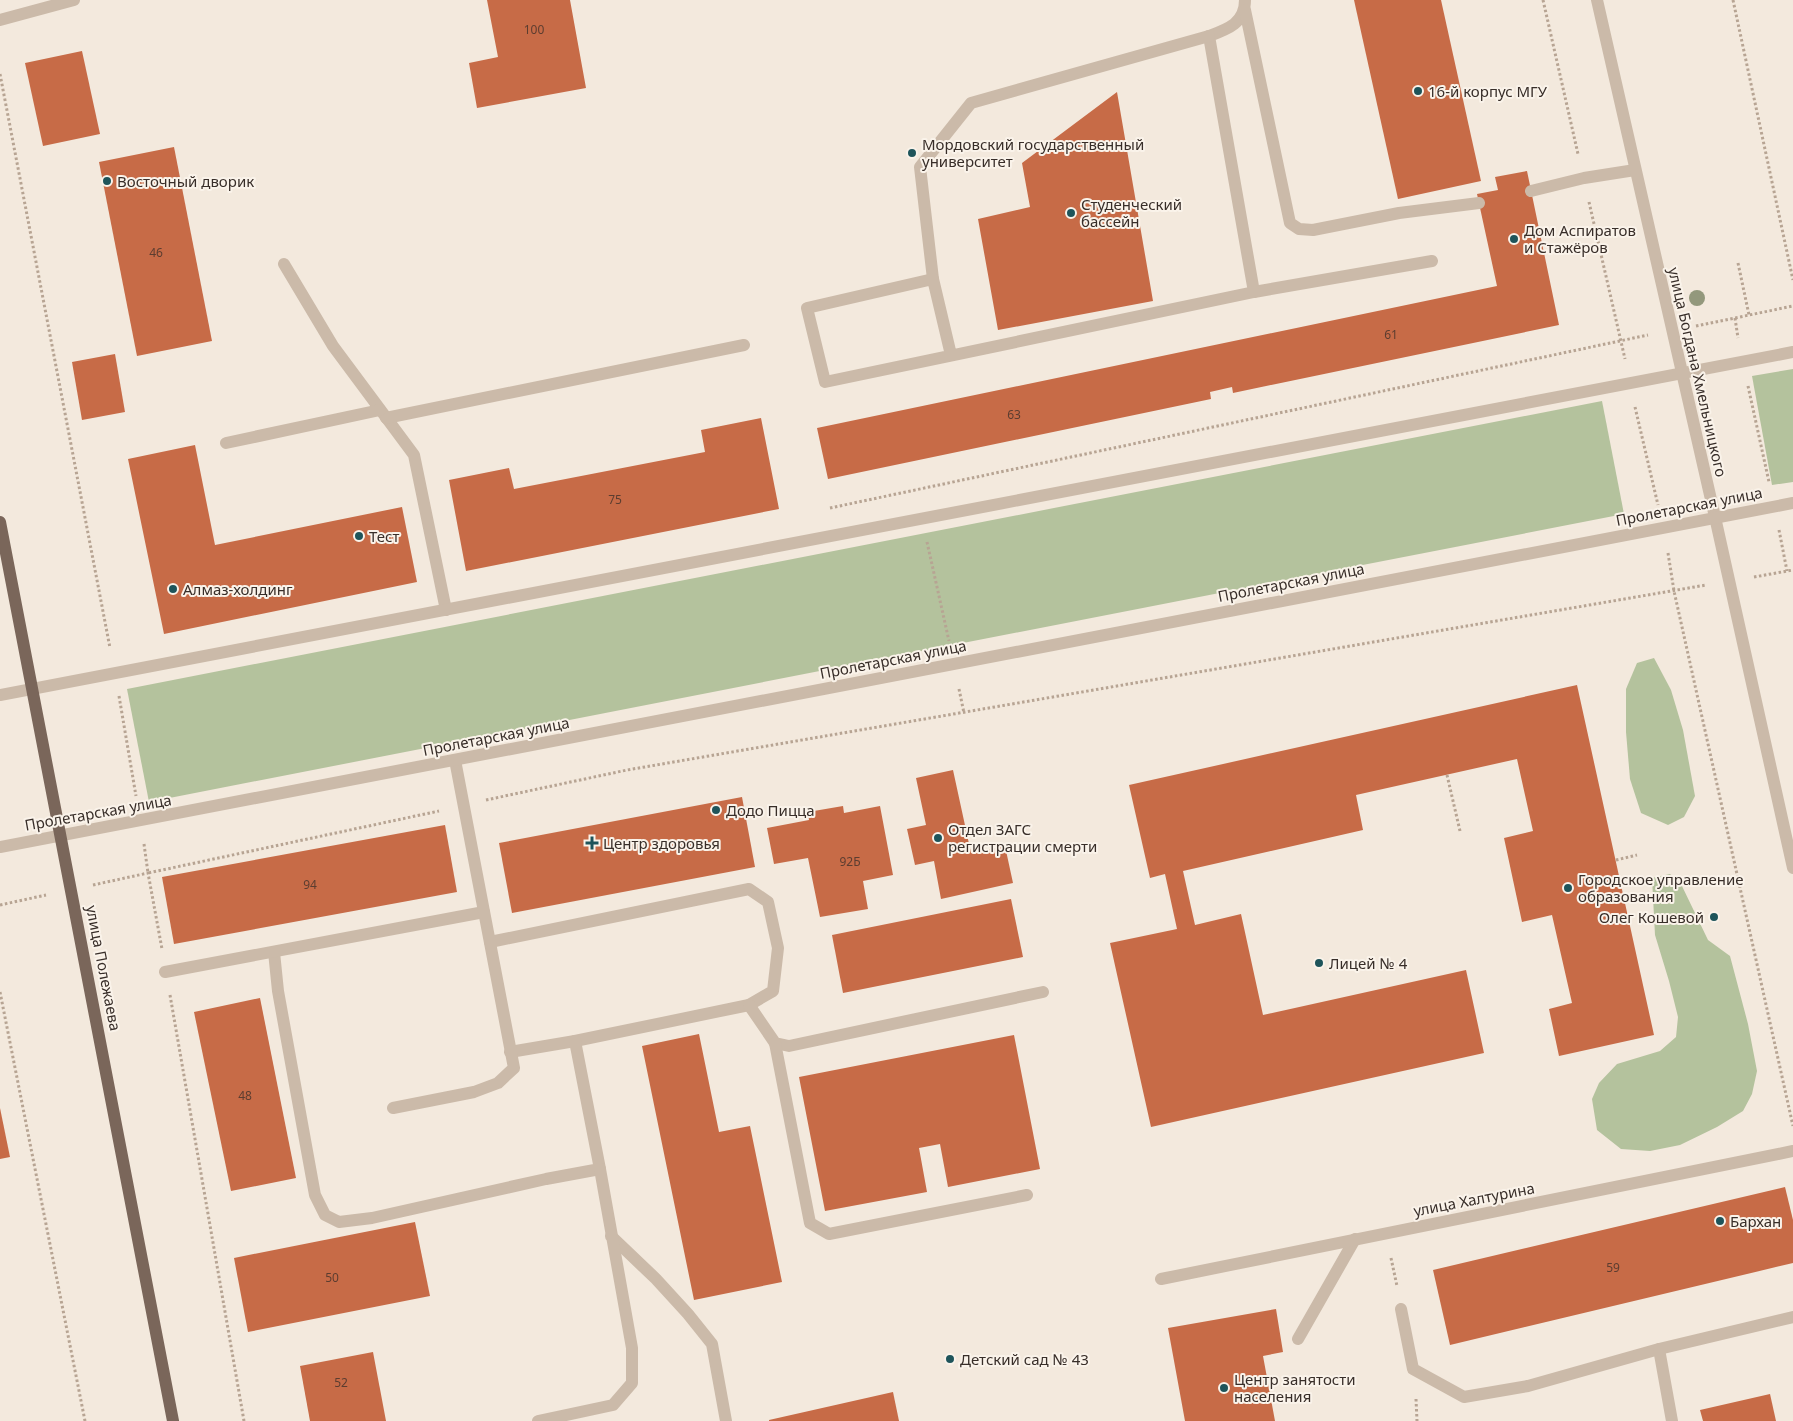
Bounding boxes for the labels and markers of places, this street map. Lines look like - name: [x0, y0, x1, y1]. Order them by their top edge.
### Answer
- place label: 16-й корпус МГУ: [1428, 81, 1548, 101]
- marker: 16-й корпус МГУ: [1412, 85, 1424, 97]
- place label: Мордовский государственный университет: [922, 134, 1144, 171]
- marker: Мордовский государственный университет: [906, 147, 918, 159]
- place label: Восточный дворик: [117, 171, 254, 191]
- marker: Восточный дворик: [101, 175, 113, 187]
- place label: Студенческий бассейн: [1081, 194, 1182, 231]
- marker: Студенческий бассейн: [1065, 207, 1077, 219]
- place label: Дом Аспиратов и Стажёров: [1524, 220, 1636, 257]
- marker: Дом Аспиратов и Стажёров: [1508, 233, 1520, 245]
- place label: Тест: [369, 526, 399, 546]
- marker: Тест: [353, 530, 365, 542]
- place label: Алмаз-холдинг: [183, 579, 293, 599]
- marker: Алмаз-холдинг: [167, 583, 179, 595]
- place label: Додо Пицца: [726, 800, 815, 820]
- marker: Додо Пицца: [710, 804, 722, 816]
- place label: Отдел ЗАГС регистрации смерти: [948, 819, 1097, 856]
- marker: Отдел ЗАГС регистрации смерти: [932, 832, 944, 844]
- place label: Центр здоровья: [603, 833, 720, 853]
- marker: Центр здоровья: [585, 836, 599, 850]
- place label: Городское управление образования: [1578, 869, 1744, 906]
- marker: Городское управление образования: [1562, 882, 1574, 894]
- place label: Олег Кошевой: [1599, 907, 1704, 927]
- marker: Олег Кошевой: [1708, 911, 1720, 923]
- place label: Лицей № 4: [1329, 953, 1408, 973]
- marker: Лицей № 4: [1313, 957, 1325, 969]
- place label: Бархан: [1730, 1211, 1781, 1231]
- marker: Бархан: [1714, 1215, 1726, 1227]
- place label: Детский сад № 43: [960, 1349, 1089, 1369]
- marker: Детский сад № 43: [944, 1353, 956, 1365]
- place label: Центр занятости населения: [1234, 1369, 1356, 1406]
- marker: Центр занятости населения: [1218, 1382, 1230, 1394]

